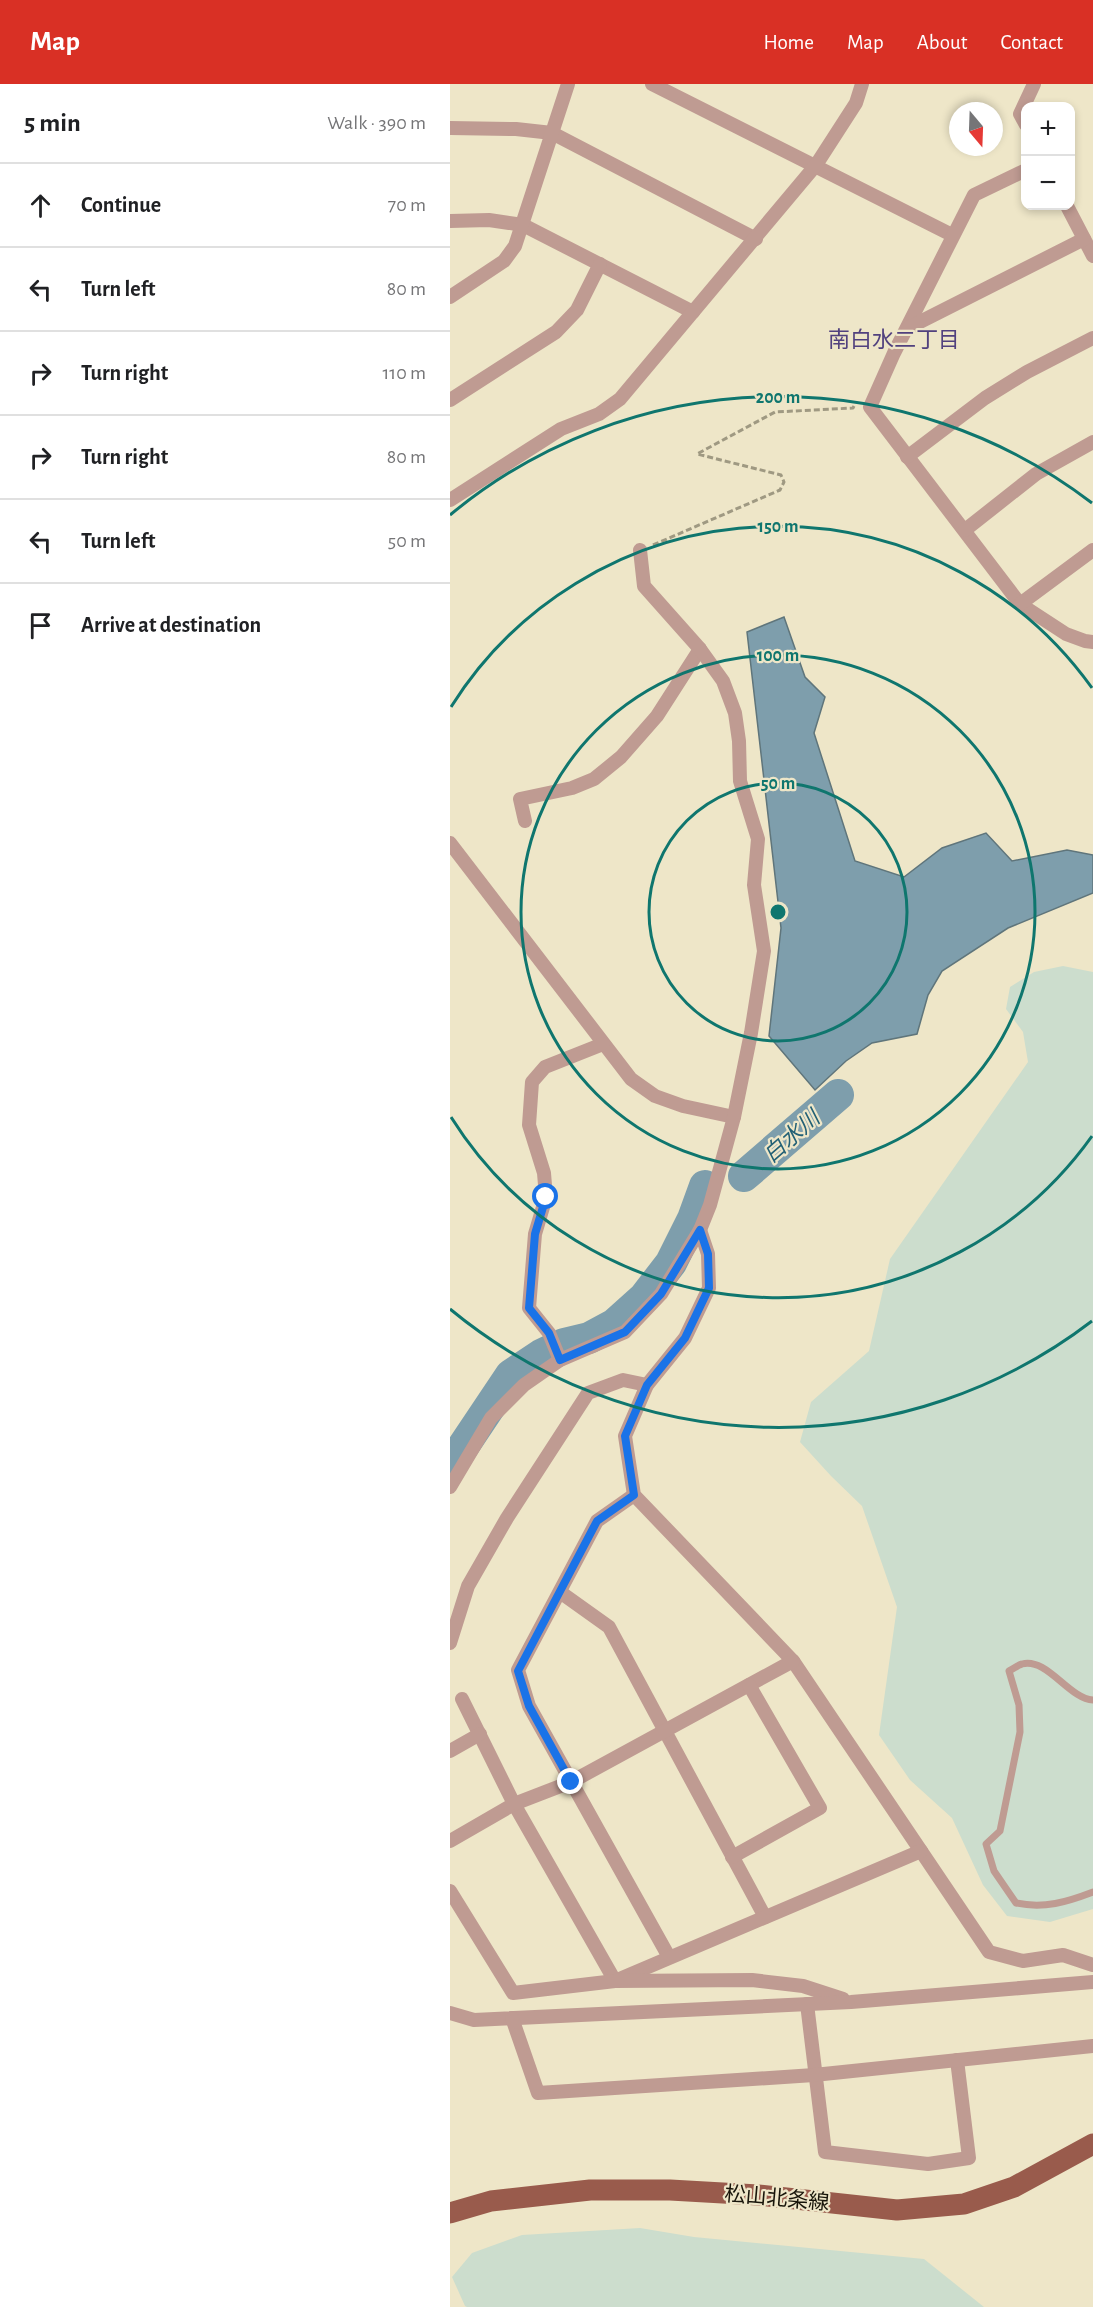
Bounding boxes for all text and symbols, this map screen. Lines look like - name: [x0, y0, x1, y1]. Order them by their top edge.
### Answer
- text: Map: [30, 28, 80, 56]
- text: Home: [763, 32, 814, 53]
- text: Map: [847, 32, 884, 53]
- text: About: [917, 32, 967, 53]
- text: Contact: [1000, 32, 1063, 53]
- north arrow: [949, 102, 1003, 156]
- map controls: [1021, 102, 1075, 210]
- button: +: [1021, 102, 1075, 156]
- text: 5 min: [24, 110, 81, 136]
- text: Walk · 390 m: [327, 113, 426, 133]
- button: −: [1021, 156, 1075, 210]
- icon: ahead: [24, 189, 57, 222]
- text: Continue: [81, 194, 161, 216]
- text: 70 m: [388, 195, 426, 215]
- icon: left: [24, 273, 57, 306]
- text: Turn left: [81, 278, 155, 300]
- text: 80 m: [387, 279, 426, 299]
- district label: 南白水二丁目: [828, 328, 960, 351]
- icon: right: [24, 357, 57, 390]
- text: Turn right: [81, 362, 168, 384]
- text: 110 m: [382, 363, 426, 383]
- text: 200 m: [756, 389, 800, 407]
- icon: right: [24, 441, 57, 474]
- text: Turn right: [81, 446, 168, 468]
- text: 80 m: [387, 447, 426, 467]
- text: 150 m: [758, 518, 798, 536]
- icon: left: [24, 525, 57, 558]
- text: Turn left: [81, 530, 155, 552]
- text: 50 m: [388, 531, 426, 551]
- icon: arrive: [24, 609, 57, 642]
- text: Arrive at destination: [81, 614, 261, 636]
- text: 100 m: [757, 647, 799, 665]
- text: 50 m: [761, 775, 795, 793]
- centre of rings: [768, 902, 788, 922]
- water label: 白水川: [759, 1105, 825, 1167]
- route start: [532, 1183, 558, 1209]
- route end: [557, 1768, 583, 1794]
- street label: 松山北条線: [724, 2182, 830, 2214]

